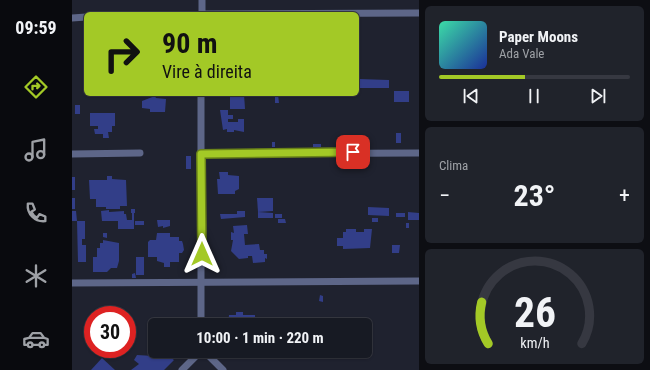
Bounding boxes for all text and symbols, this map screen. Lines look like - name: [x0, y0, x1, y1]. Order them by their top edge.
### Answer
- text: 09:59: [15, 17, 57, 38]
- text: 90 m: [162, 27, 218, 60]
- icon: right: [96, 28, 148, 80]
- text: Paper Moons: [499, 28, 578, 46]
- text: Ada Vale: [499, 46, 544, 61]
- text: Vire à direita: [162, 61, 252, 82]
- icon: directions: [22, 73, 50, 101]
- icon: previous: [460, 85, 482, 107]
- icon: pause: [523, 85, 545, 107]
- icon: next: [587, 85, 609, 107]
- pin: [336, 135, 370, 169]
- icon: music: [22, 136, 50, 164]
- icon: arrive: [342, 141, 364, 163]
- text: Clima: [439, 158, 468, 173]
- text: 23°: [514, 178, 556, 213]
- text: −: [439, 183, 450, 208]
- text: +: [619, 183, 630, 208]
- icon: phone: [22, 199, 50, 227]
- position arrow: [181, 233, 223, 275]
- icon: climate: [22, 262, 50, 290]
- text: 26: [513, 288, 556, 337]
- speed limit sign: 30: [84, 306, 136, 358]
- icon: car: [22, 325, 50, 353]
- text: 10:00 · 1 min · 220 m: [196, 329, 324, 347]
- text: km/h: [520, 335, 549, 351]

